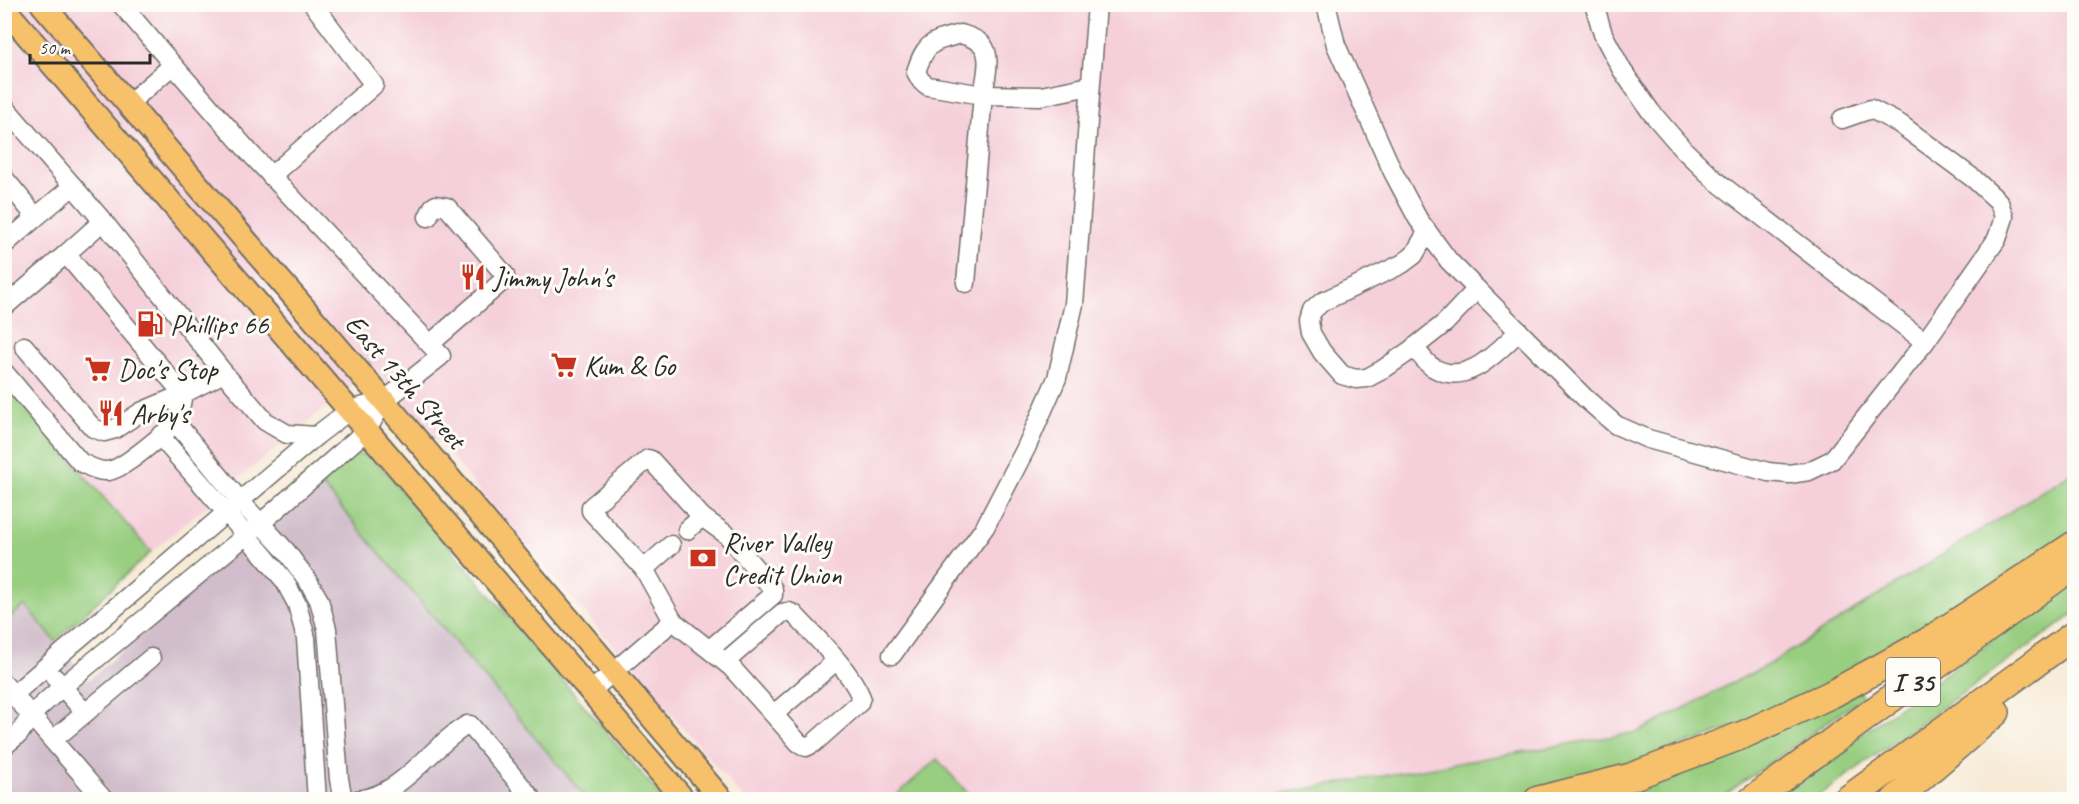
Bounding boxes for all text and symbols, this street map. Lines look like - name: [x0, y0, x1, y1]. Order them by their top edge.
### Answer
- scale bar: [30, 27, 150, 65]
- text: 50 m: [39, 37, 72, 59]
- place label: Jimmy John's: [491, 260, 616, 295]
- restaurant icon: Jimmy John's: [458, 262, 488, 292]
- place label: Phillips 66: [170, 307, 270, 342]
- street label: East 13th Street: [338, 307, 475, 458]
- fuel station icon: Phillips 66: [135, 309, 165, 339]
- place label: Kum & Go: [584, 348, 677, 383]
- supermarket icon: Kum & Go: [549, 350, 579, 380]
- place label: Doc's Stop: [118, 352, 220, 387]
- supermarket icon: Doc's Stop: [83, 354, 113, 384]
- place label: Arby's: [131, 396, 192, 431]
- restaurant icon: Arby's: [96, 398, 126, 428]
- place label: River Valley Credit Union: [723, 525, 842, 592]
- bank icon: River Valley Credit Union: [688, 543, 718, 573]
- road number: I 35: [1886, 658, 1940, 706]

